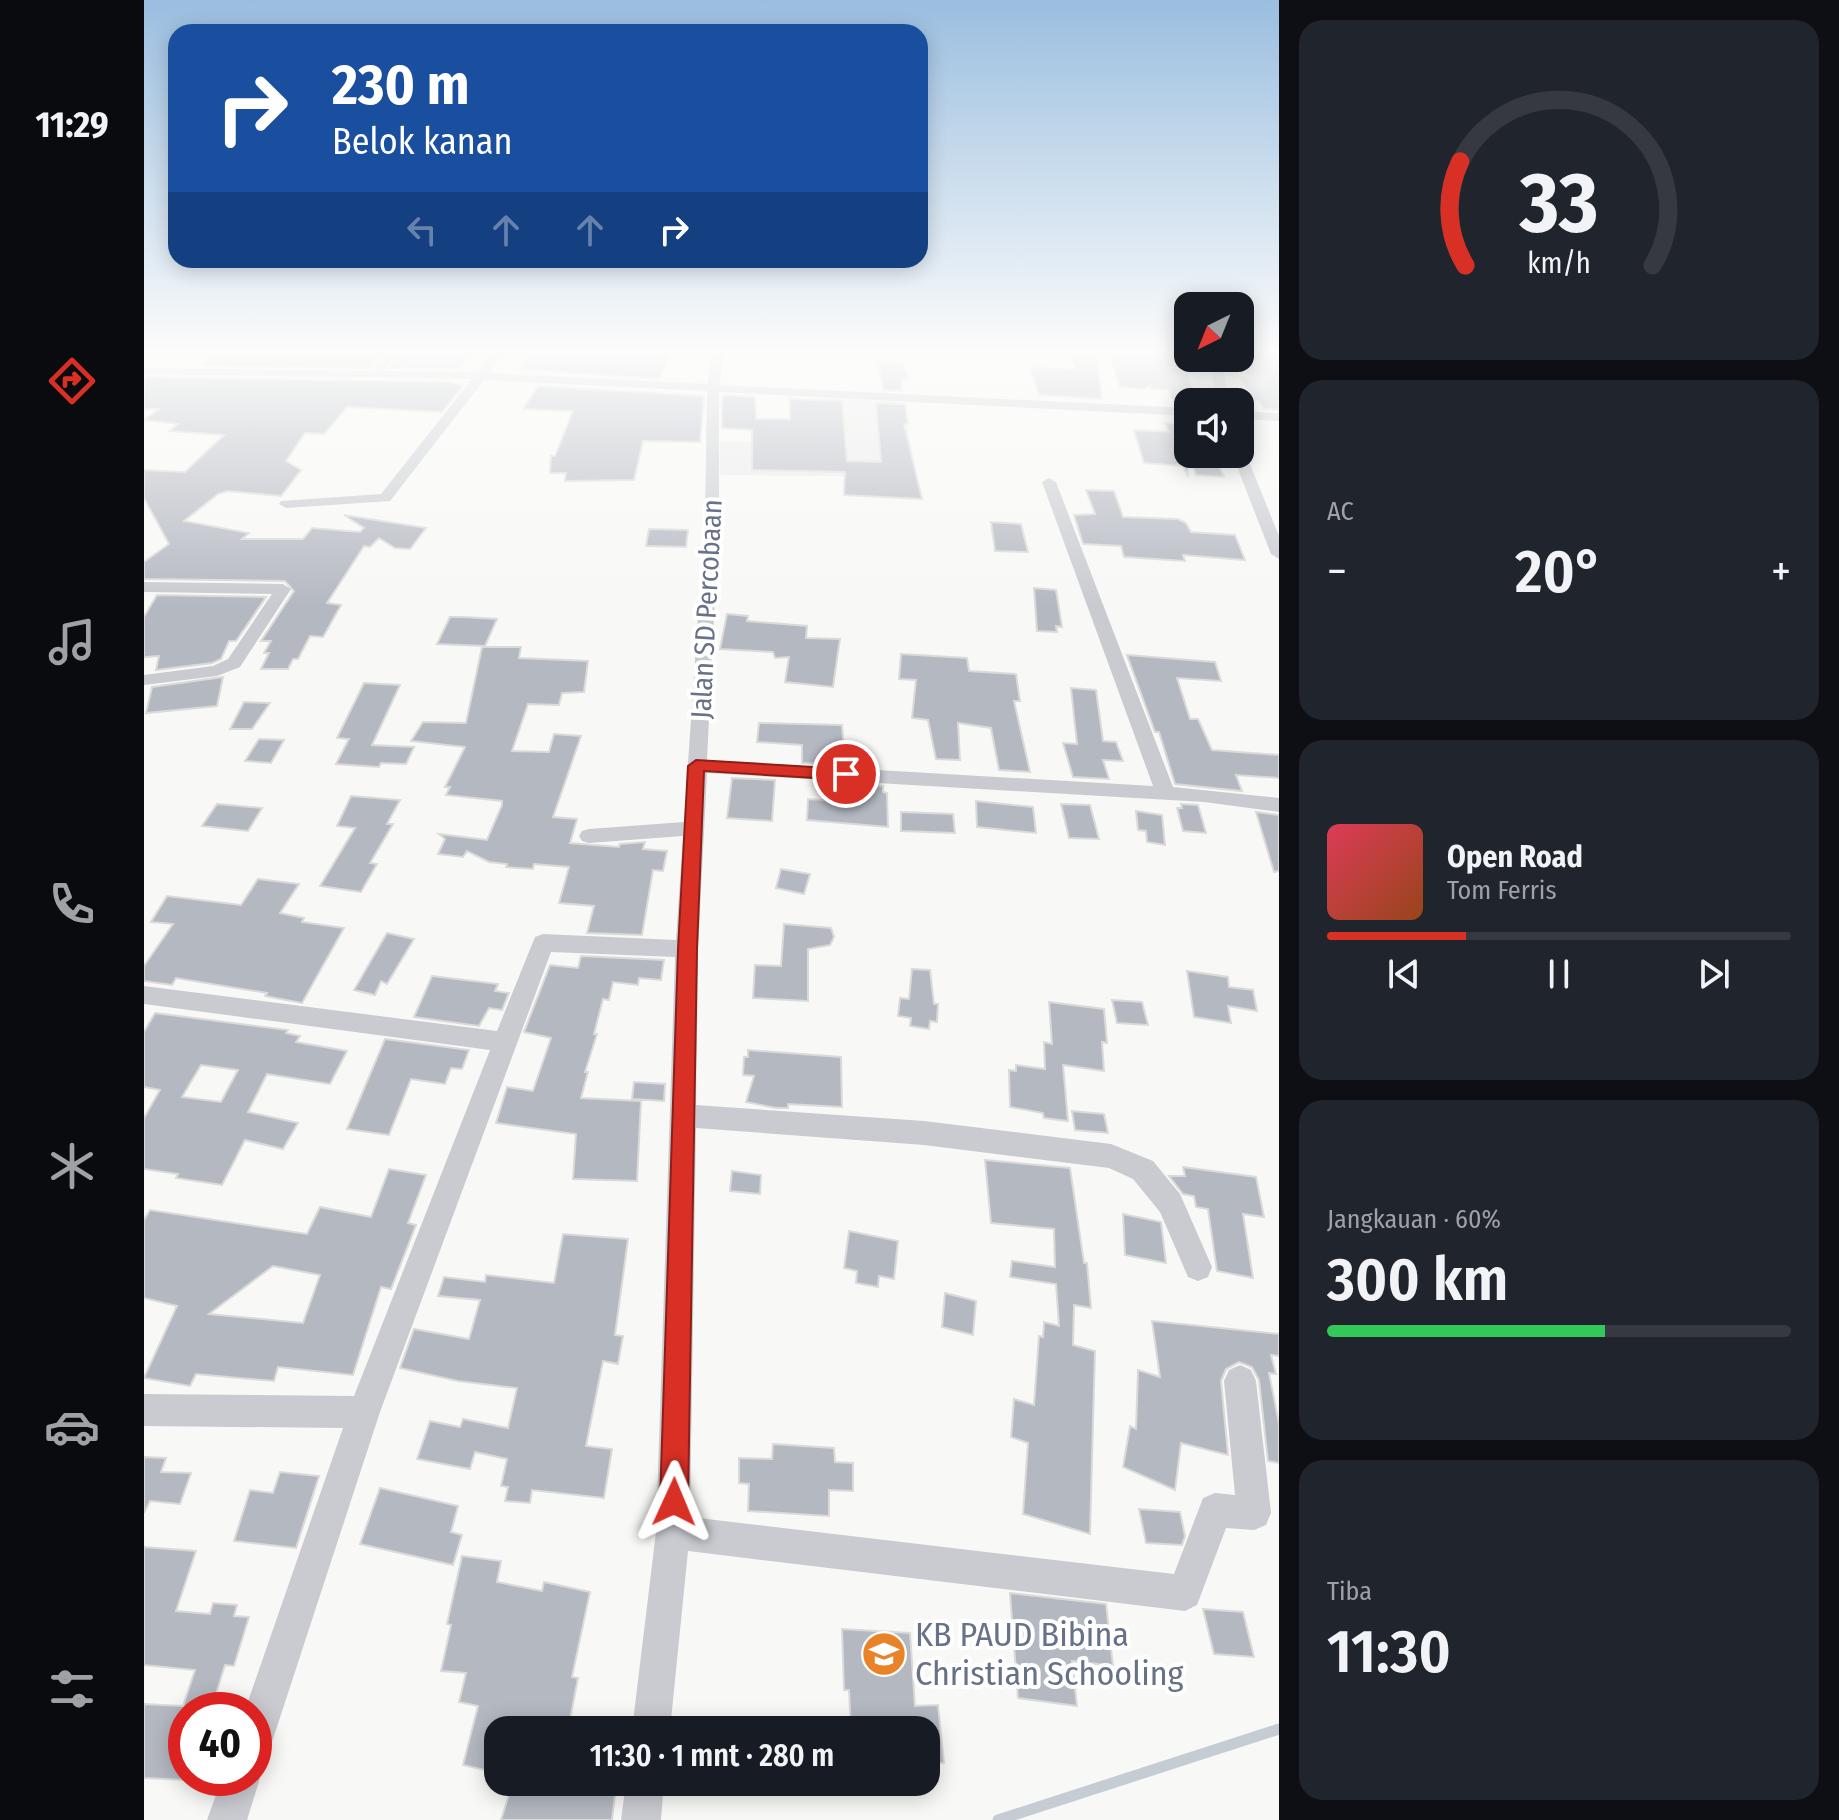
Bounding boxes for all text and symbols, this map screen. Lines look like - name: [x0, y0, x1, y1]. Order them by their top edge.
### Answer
- text: 230 m: [332, 52, 469, 119]
- icon: right: [200, 56, 304, 160]
- text: 11:29: [35, 103, 109, 147]
- text: Belok kanan: [332, 120, 512, 164]
- text: 33: [1519, 154, 1598, 254]
- icon: left: [400, 208, 444, 252]
- icon: ahead: [484, 208, 528, 252]
- icon: ahead: [568, 208, 612, 252]
- icon: right: [652, 208, 696, 252]
- text: km/h: [1527, 246, 1591, 281]
- north arrow: [1174, 292, 1254, 372]
- map controls: [1174, 292, 1254, 468]
- icon: directions: [44, 353, 100, 409]
- button: sound: [1174, 388, 1254, 468]
- text: AC: [1327, 496, 1354, 527]
- street label: Jalan SD Percobaan: [684, 498, 729, 720]
- text: 20°: [1515, 536, 1603, 608]
- text: −: [1327, 545, 1347, 598]
- text: +: [1771, 545, 1791, 598]
- icon: music: [44, 614, 100, 670]
- pin: [812, 740, 880, 808]
- icon: arrive: [824, 752, 868, 796]
- text: Open Road: [1447, 839, 1583, 875]
- text: Tom Ferris: [1447, 875, 1557, 906]
- icon: phone: [44, 876, 100, 932]
- icon: previous: [1382, 952, 1426, 996]
- icon: pause: [1537, 952, 1581, 996]
- icon: next: [1692, 952, 1736, 996]
- icon: climate: [44, 1138, 100, 1194]
- text: Jangkauan · 60%: [1327, 1204, 1501, 1235]
- text: 300 km: [1327, 1244, 1508, 1316]
- icon: car: [44, 1399, 100, 1455]
- position arrow: [632, 1460, 716, 1544]
- text: Tiba: [1327, 1576, 1372, 1607]
- place label: KB PAUD Bibina Christian Schooling: [915, 1614, 1184, 1694]
- text: 11:30: [1327, 1616, 1451, 1688]
- school or university icon: KB PAUD Bibina Christian Schooling: [860, 1630, 908, 1678]
- icon: filters: [44, 1661, 100, 1717]
- speed limit sign: 40: [168, 1692, 272, 1796]
- text: 11:30 · 1 mnt · 280 m: [590, 1738, 834, 1774]

